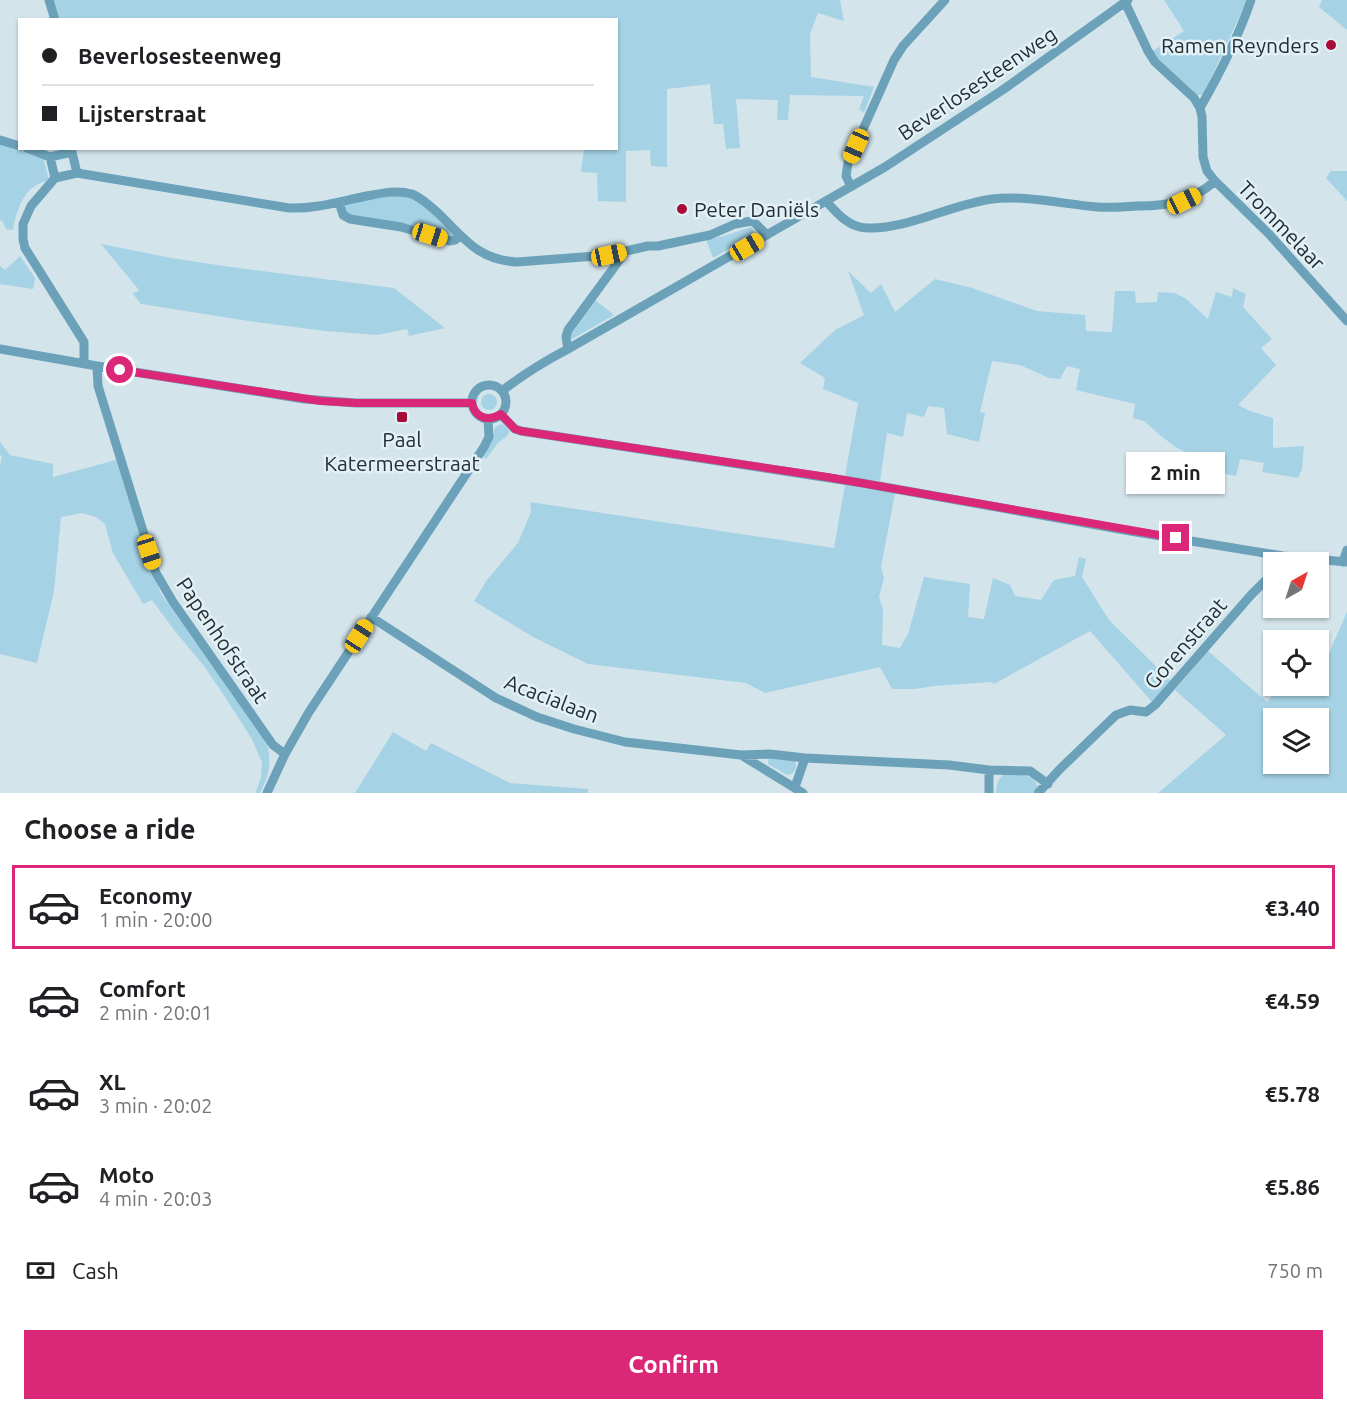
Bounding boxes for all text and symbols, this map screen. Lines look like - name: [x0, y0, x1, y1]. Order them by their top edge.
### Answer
- street label: Beverlosesteenweg: [893, 21, 1061, 145]
- place label: Ramen Reynders: [1161, 33, 1319, 57]
- marker: Ramen Reynders: [1324, 38, 1338, 52]
- text: Beverlosesteenweg: [78, 43, 282, 68]
- text: Lijsterstraat: [78, 101, 206, 126]
- car: [840, 126, 872, 166]
- street label: Trommelaar: [1234, 176, 1330, 274]
- car: [1164, 185, 1204, 217]
- place label: Peter Daniëls: [694, 197, 819, 221]
- marker: Peter Daniëls: [675, 202, 689, 216]
- car: [410, 221, 450, 249]
- car: [727, 230, 767, 264]
- car: [590, 242, 628, 268]
- route start: [106, 356, 133, 383]
- marker: Paal Katermeerstraat: [395, 410, 409, 424]
- place label: Paal Katermeerstraat: [324, 427, 480, 475]
- callout: 2 min: [1126, 451, 1226, 493]
- text: 2 min: [1150, 461, 1201, 484]
- route end: [1162, 524, 1189, 551]
- car: [135, 532, 163, 572]
- north arrow: [1263, 552, 1329, 618]
- map controls: [1263, 552, 1329, 774]
- street label: Papenhofstraat: [172, 573, 274, 707]
- street label: Gorenstraat: [1139, 593, 1231, 693]
- car: [342, 616, 376, 656]
- button: locate: [1263, 630, 1329, 696]
- street label: Acacialaan: [502, 669, 602, 727]
- button: layers: [1263, 708, 1329, 774]
- text: Choose a ride: [24, 814, 196, 844]
- icon: car: [27, 880, 81, 934]
- text: Economy: [99, 883, 192, 908]
- text: €3.40: [1265, 895, 1320, 920]
- text: 1 min · 20:00: [99, 908, 213, 931]
- icon: car: [27, 973, 81, 1027]
- text: Comfort: [99, 976, 186, 1001]
- text: €4.59: [1265, 988, 1320, 1013]
- text: 2 min · 20:01: [99, 1001, 213, 1024]
- icon: car: [27, 1066, 81, 1120]
- text: XL: [99, 1069, 126, 1094]
- text: €5.78: [1265, 1081, 1320, 1106]
- text: 3 min · 20:02: [99, 1094, 213, 1117]
- icon: car: [27, 1159, 81, 1213]
- text: Moto: [99, 1162, 154, 1187]
- text: €5.86: [1265, 1174, 1320, 1199]
- text: 4 min · 20:03: [99, 1187, 213, 1210]
- icon: cash: [24, 1254, 57, 1287]
- text: Cash: [72, 1258, 119, 1283]
- text: 750 m: [1267, 1259, 1323, 1282]
- button: Confirm: [24, 1330, 1323, 1399]

